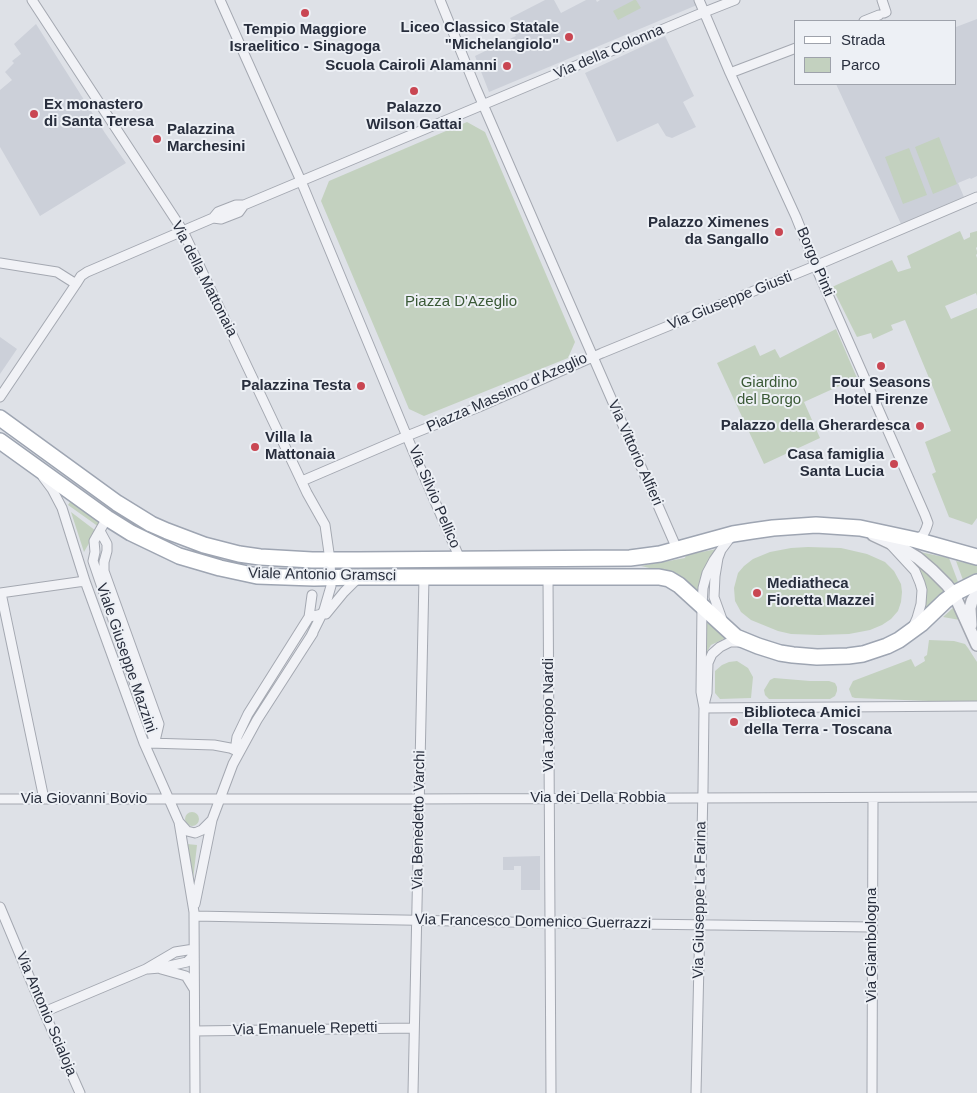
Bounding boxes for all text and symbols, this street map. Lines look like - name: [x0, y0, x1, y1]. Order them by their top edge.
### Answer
- marker: Tempio Maggiore Israelitico - Sinagoga: [299, 7, 311, 19]
- place label: Liceo Classico Statale "Michelangiolo": [401, 19, 559, 54]
- legend: [794, 20, 957, 85]
- place label: Tempio Maggiore Israelitico - Sinagoga: [230, 21, 380, 56]
- street label: Via della Colonna: [551, 21, 667, 83]
- marker: Liceo Classico Statale "Michelangiolo": [563, 31, 575, 43]
- text: Strada: [841, 31, 885, 48]
- text: Parco: [841, 56, 880, 73]
- place label: Scuola Cairoli Alamanni: [325, 57, 497, 75]
- marker: Scuola Cairoli Alamanni: [501, 60, 513, 72]
- marker: Palazzo Wilson Gattai: [408, 85, 420, 97]
- place label: Ex monastero di Santa Teresa: [44, 96, 154, 131]
- place label: Palazzo Wilson Gattai: [366, 99, 462, 134]
- marker: Ex monastero di Santa Teresa: [28, 108, 40, 120]
- place label: Palazzina Marchesini: [167, 121, 245, 156]
- marker: Palazzina Marchesini: [151, 133, 163, 145]
- place label: Palazzo Ximenes da Sangallo: [648, 214, 769, 249]
- street label: Via della Mattonaia: [167, 218, 241, 340]
- street label: Borgo Pinti: [792, 225, 838, 299]
- marker: Palazzo Ximenes da Sangallo: [773, 226, 785, 238]
- street label: Via Giuseppe Giusti: [665, 268, 795, 334]
- park label: Piazza D'Azeglio: [405, 293, 517, 311]
- street label: Piazza Massimo d'Azeglio: [424, 349, 590, 437]
- marker: Four Seasons Hotel Firenze: [875, 360, 887, 372]
- park label: Giardino del Borgo: [737, 374, 801, 409]
- place label: Four Seasons Hotel Firenze: [831, 374, 931, 409]
- place label: Palazzina Testa: [241, 377, 351, 395]
- marker: Palazzina Testa: [355, 380, 367, 392]
- street label: Via Vittorio Alfieri: [604, 397, 666, 509]
- place label: Palazzo della Gherardesca: [721, 417, 910, 435]
- marker: Palazzo della Gherardesca: [914, 420, 926, 432]
- place label: Villa la Mattonaia: [265, 429, 335, 464]
- marker: Villa la Mattonaia: [249, 441, 261, 453]
- street label: Via Silvio Pellico: [404, 443, 464, 551]
- place label: Casa famiglia Santa Lucia: [787, 446, 884, 481]
- marker: Casa famiglia Santa Lucia: [888, 458, 900, 470]
- street label: Viale Antonio Gramsci: [248, 565, 396, 585]
- place label: Mediatheca Fioretta Mazzei: [767, 575, 875, 610]
- street label: Viale Giuseppe Mazzini: [92, 581, 160, 735]
- marker: Mediatheca Fioretta Mazzei: [751, 587, 763, 599]
- street label: Via Jacopo Nardi: [540, 658, 558, 772]
- place label: Biblioteca Amici della Terra - Toscana: [744, 704, 892, 739]
- marker: Biblioteca Amici della Terra - Toscana: [728, 716, 740, 728]
- street label: Via Benedetto Varchi: [409, 750, 429, 890]
- street label: Via dei Della Robbia: [530, 789, 666, 807]
- street label: Via Giovanni Bovio: [21, 790, 147, 808]
- street label: Via Giuseppe La Farina: [690, 821, 710, 979]
- street label: Via Giambologna: [863, 888, 881, 1002]
- street label: Via Francesco Domenico Guerrazzi: [415, 911, 651, 933]
- street label: Via Antonio Scialoja: [12, 949, 80, 1079]
- street label: Via Emanuele Repetti: [232, 1019, 378, 1039]

